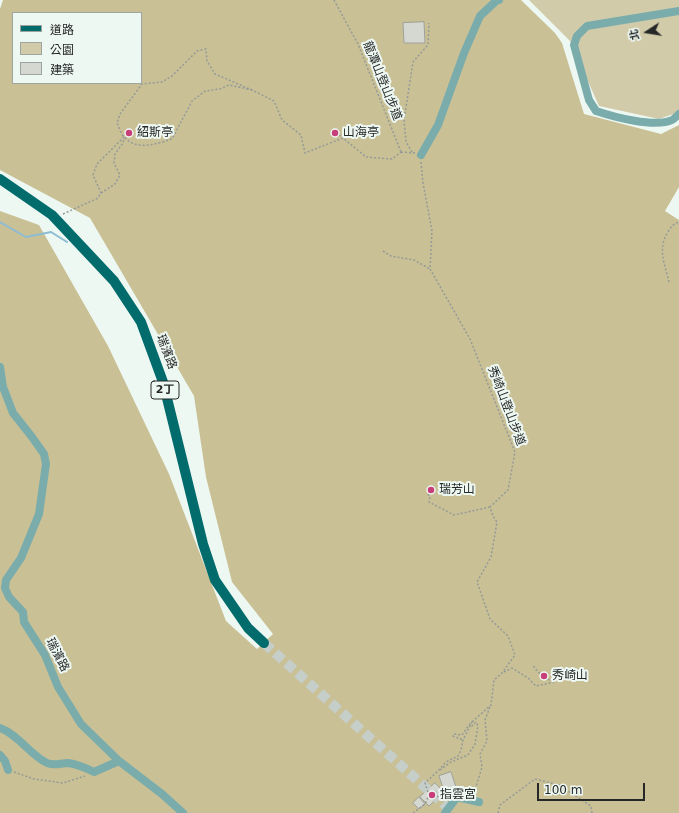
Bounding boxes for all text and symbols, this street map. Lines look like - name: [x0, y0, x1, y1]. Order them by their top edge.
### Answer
- legend: [12, 12, 142, 84]
- north arrow: [627, 12, 667, 52]
- text: 道路: [50, 23, 74, 37]
- text: 北: [627, 28, 642, 41]
- street label: 龍潭山登山步道: [360, 39, 404, 123]
- text: 公園: [50, 43, 74, 57]
- text: 建築: [50, 63, 74, 77]
- place label: 紹斯亭: [137, 126, 173, 140]
- place label: 山海亭: [343, 126, 379, 140]
- marker: 紹斯亭: [124, 128, 134, 138]
- marker: 山海亭: [330, 128, 340, 138]
- street label: 瑞濱路: [153, 333, 179, 371]
- street label: 秀崎山登山步道: [484, 364, 528, 448]
- road number: 2丁: [151, 381, 179, 399]
- place label: 瑞芳山: [439, 483, 475, 497]
- marker: 瑞芳山: [426, 485, 436, 495]
- street label: 瑞濱路: [42, 636, 72, 674]
- place label: 秀崎山: [552, 669, 588, 683]
- marker: 秀崎山: [539, 671, 549, 681]
- scale bar: [539, 775, 647, 801]
- text: 100 m: [544, 783, 582, 797]
- place label: 指雲宮: [440, 788, 476, 802]
- marker: 指雲宮: [427, 790, 437, 800]

